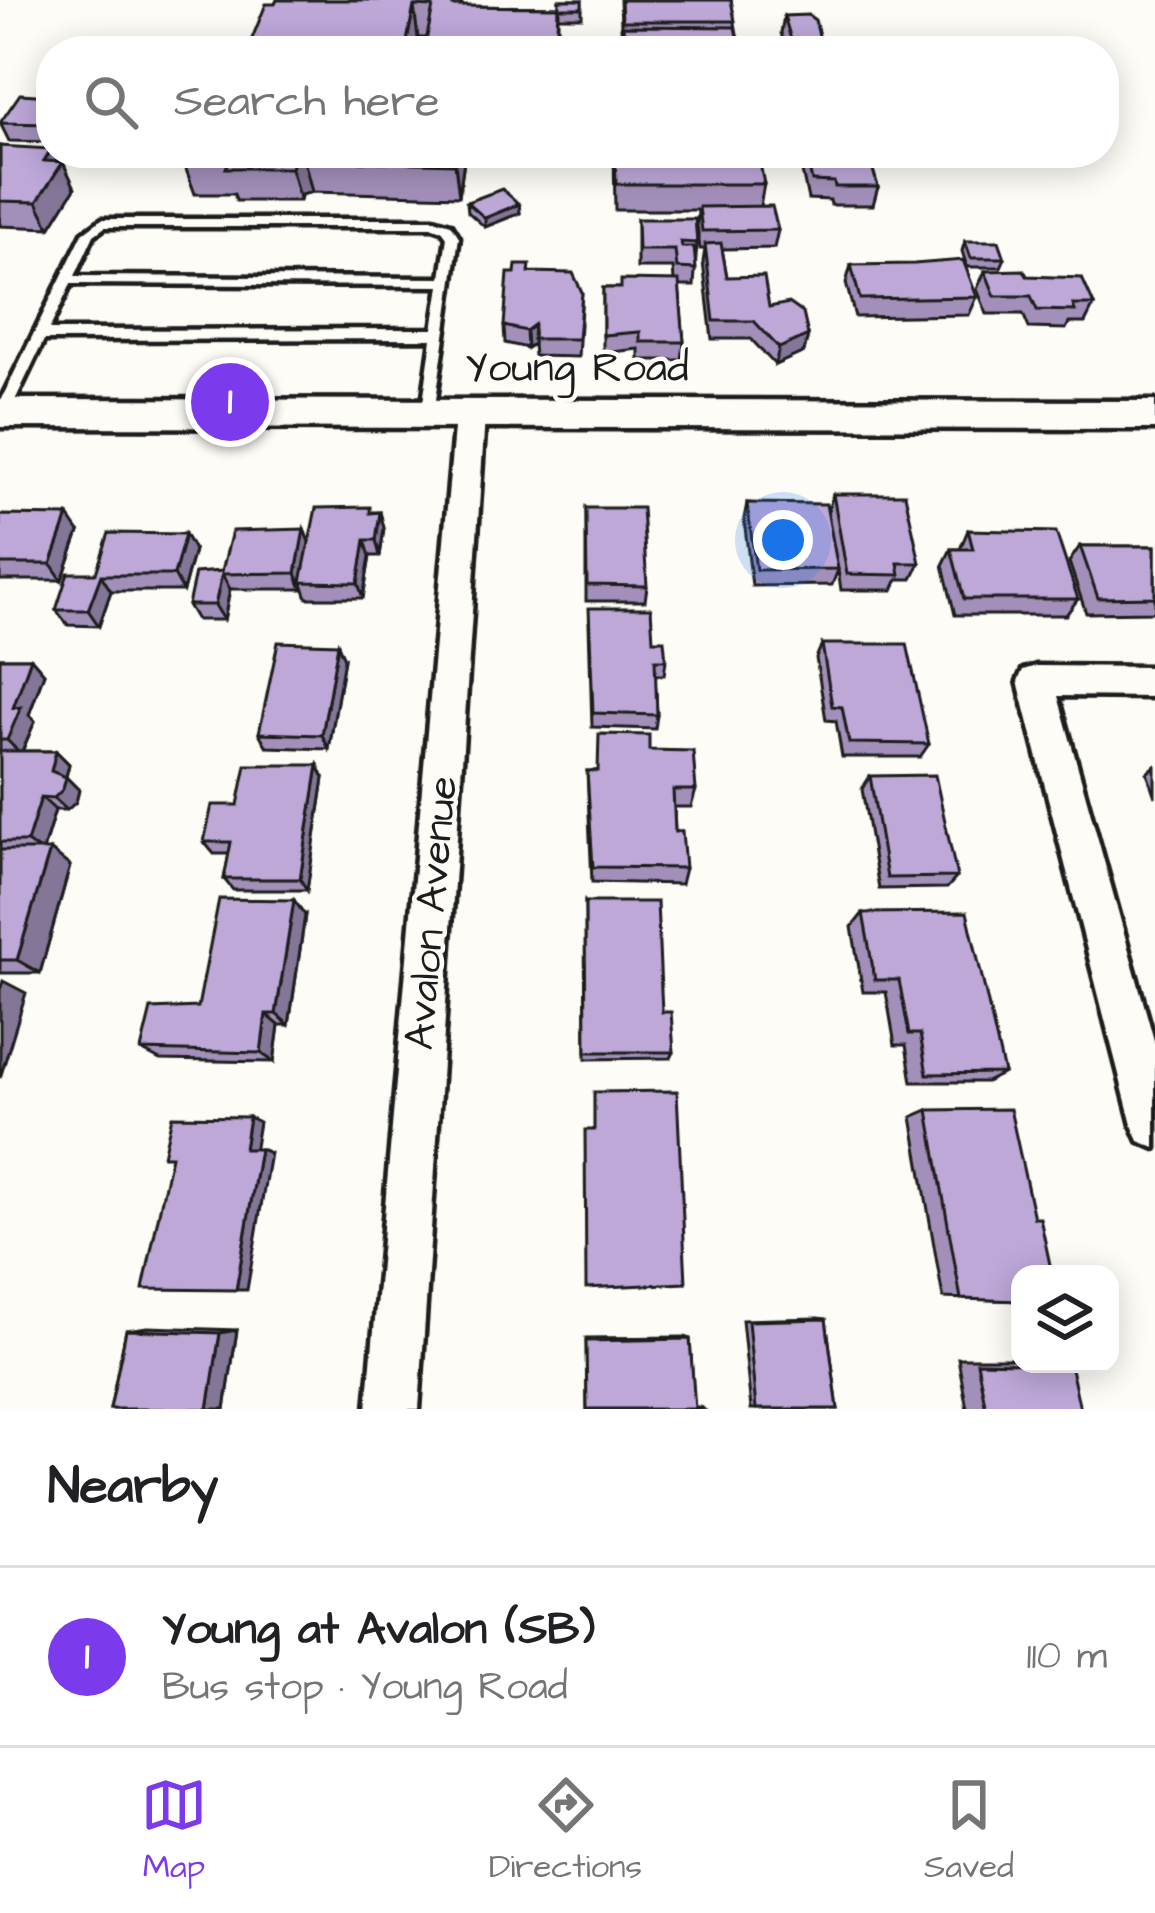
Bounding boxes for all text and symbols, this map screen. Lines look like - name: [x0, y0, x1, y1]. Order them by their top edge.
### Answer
- search box: [36, 36, 1119, 168]
- icon: search: [78, 69, 144, 135]
- text: Search here: [174, 71, 440, 133]
- street label: Young Road: [465, 340, 689, 398]
- pin: 1: [191, 357, 269, 447]
- your location: [753, 510, 813, 570]
- street label: Avalon Avenue: [391, 774, 473, 1052]
- map controls: [1011, 1265, 1119, 1373]
- button: layers: [1011, 1265, 1119, 1373]
- text: Nearby: [48, 1452, 218, 1523]
- text: Young at Avalon (SB): [162, 1599, 595, 1661]
- text: 1: [85, 1630, 90, 1684]
- text: 110 m: [1026, 1630, 1107, 1684]
- text: Bus stop · Young Road: [162, 1661, 568, 1715]
- tab: Map: [141, 1772, 207, 1890]
- tab: Directions: [489, 1772, 642, 1890]
- tab: Saved: [924, 1772, 1014, 1890]

